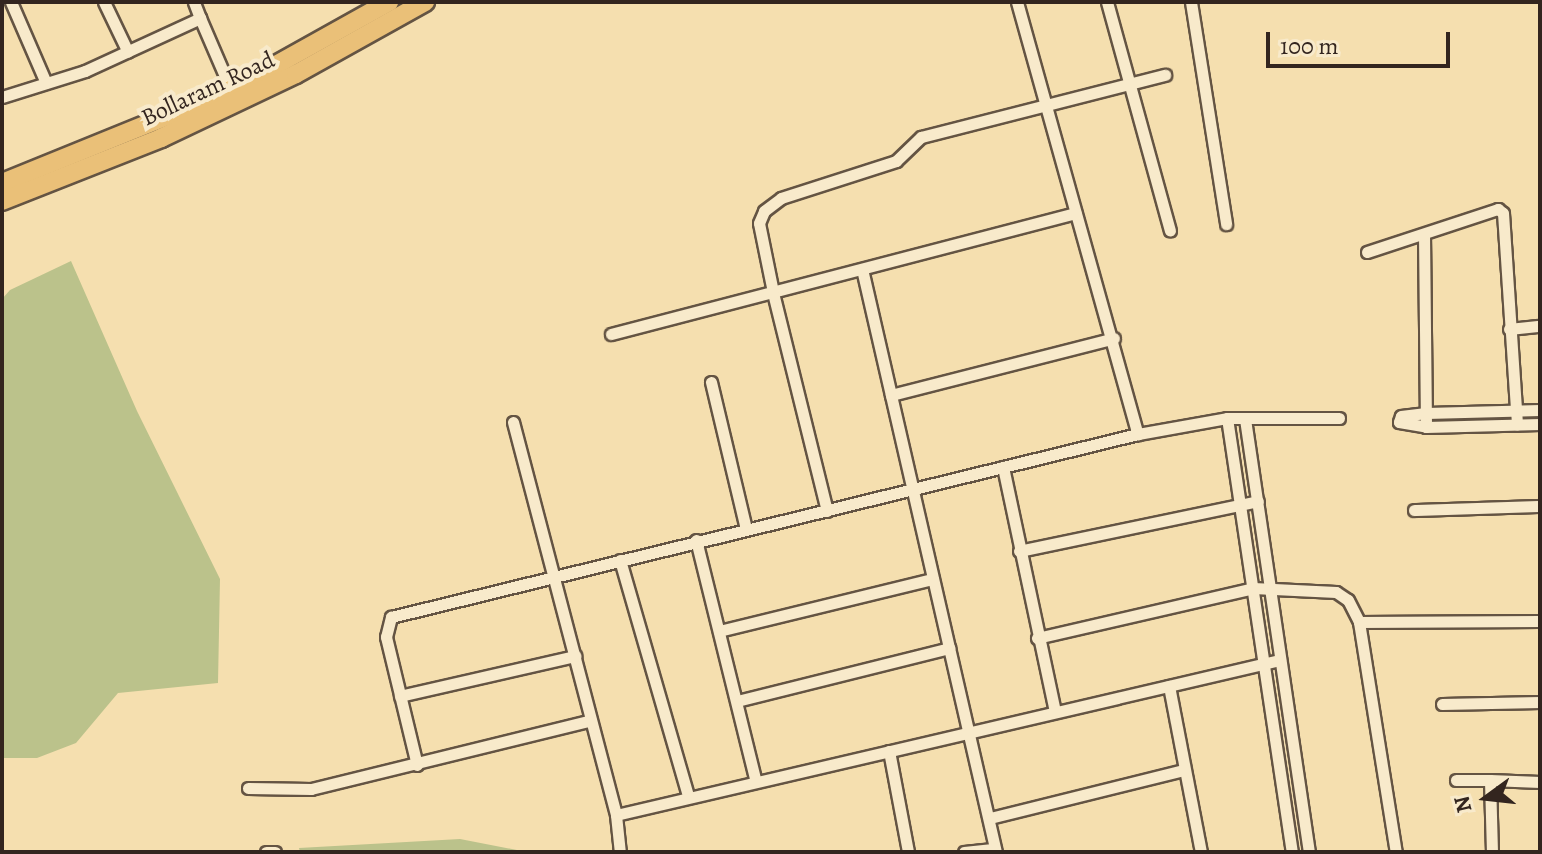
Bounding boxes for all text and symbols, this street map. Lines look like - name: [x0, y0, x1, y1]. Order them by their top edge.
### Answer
- scale bar: [1270, 16, 1454, 66]
- text: 100 m: [1280, 30, 1339, 62]
- street label: Bollaram Road: [137, 46, 279, 132]
- north arrow: [1446, 758, 1526, 838]
- text: N: [1446, 793, 1479, 816]

